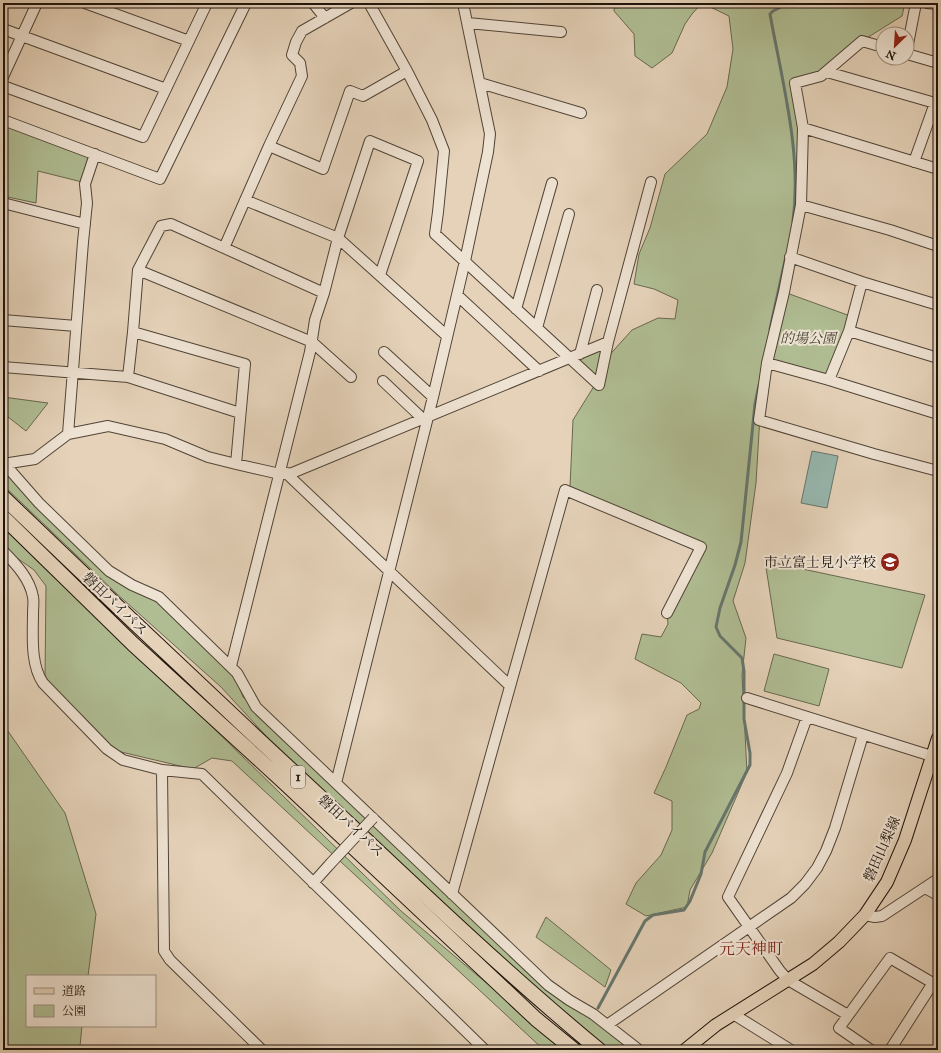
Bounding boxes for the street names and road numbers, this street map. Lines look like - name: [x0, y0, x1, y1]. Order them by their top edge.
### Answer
- street label: 磐田バイパス: [79, 569, 151, 639]
- road number: 1: [291, 766, 305, 788]
- street label: 磐田バイパス: [315, 791, 387, 861]
- street label: 磐田山梨線: [860, 814, 904, 884]

